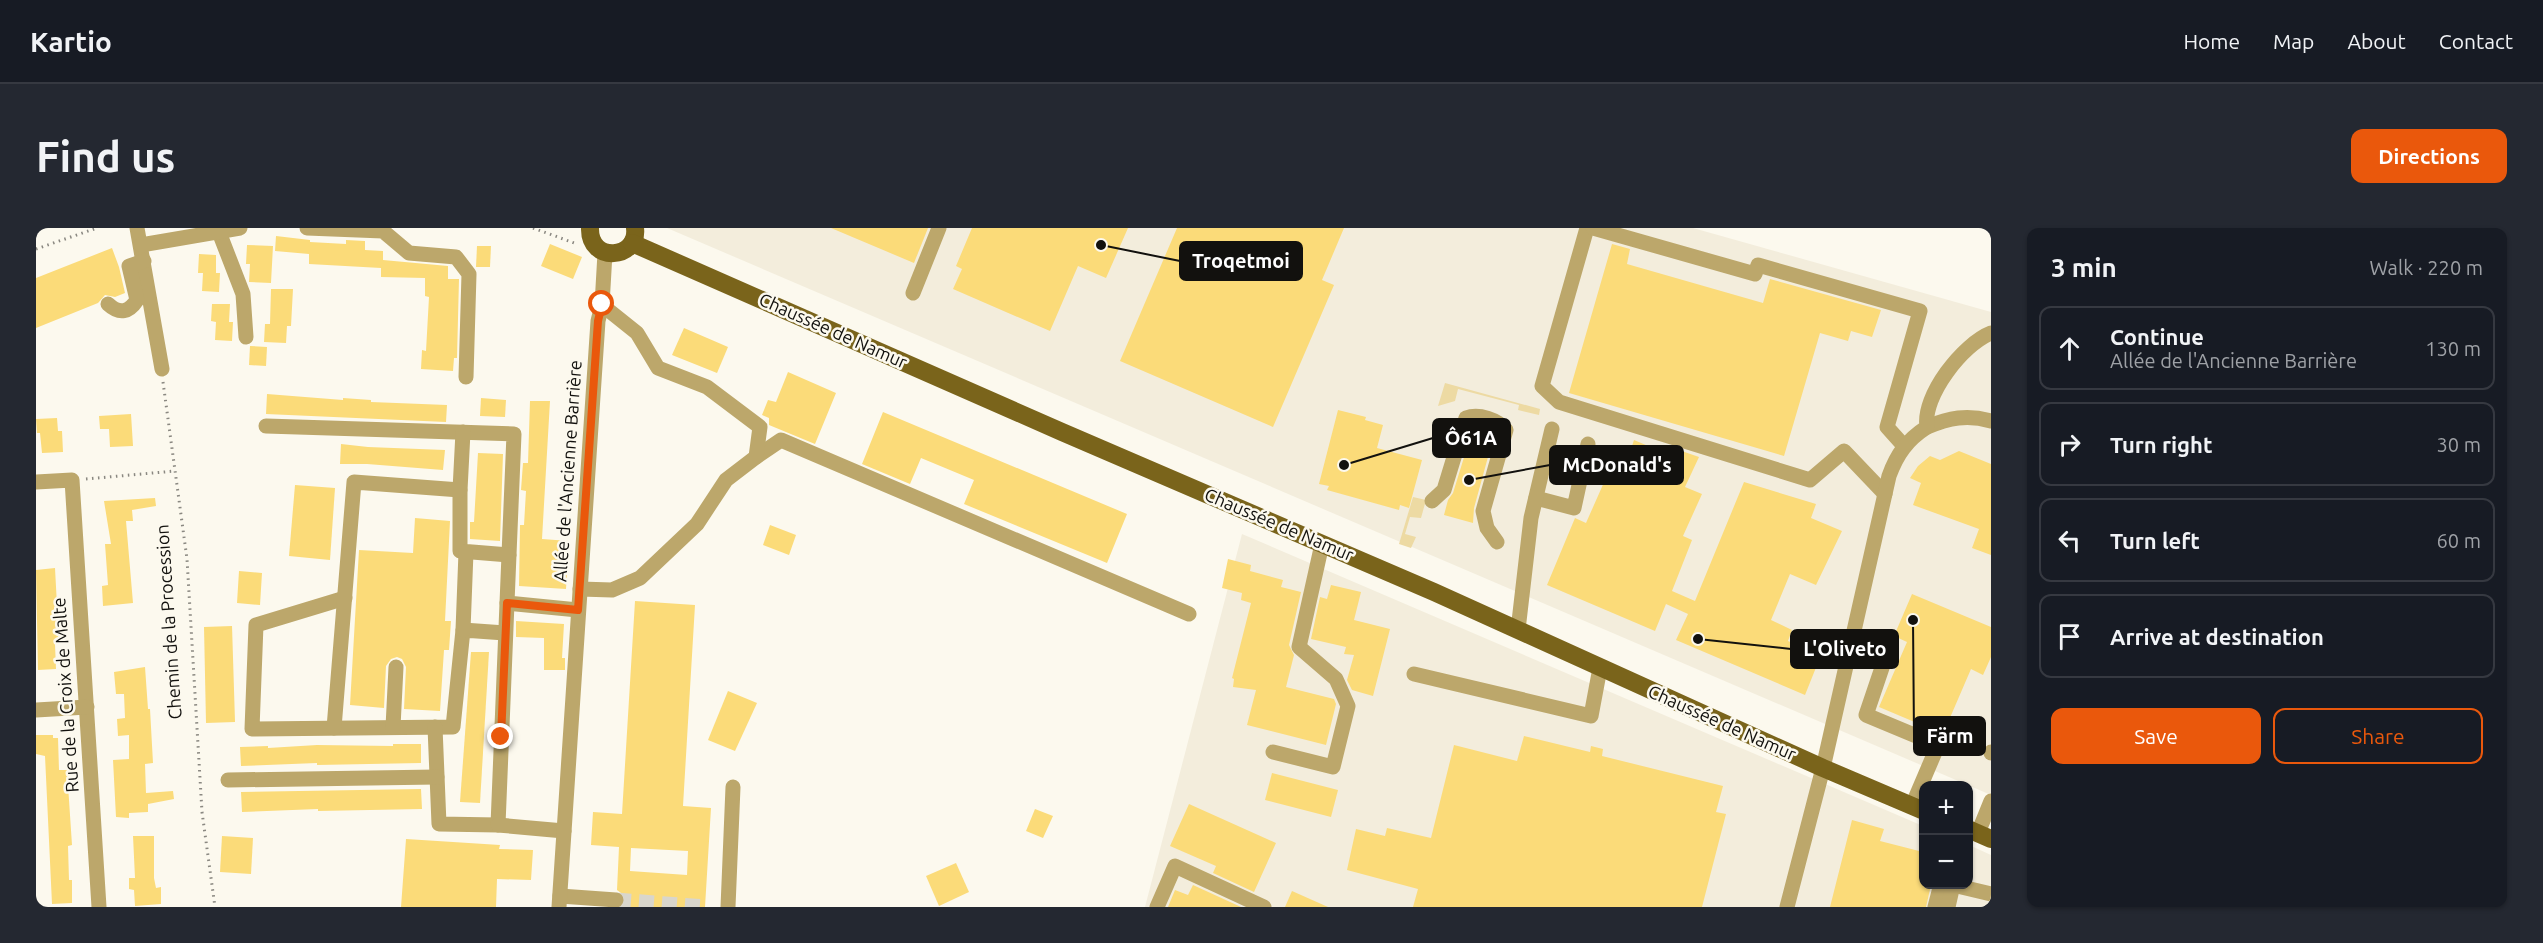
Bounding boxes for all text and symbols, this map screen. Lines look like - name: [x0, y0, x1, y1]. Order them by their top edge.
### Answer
- text: Kartio: [30, 26, 112, 57]
- text: Home: [2183, 29, 2240, 53]
- text: Map: [2273, 29, 2314, 53]
- text: About: [2347, 29, 2406, 53]
- text: Contact: [2439, 29, 2513, 53]
- button: Directions: [2351, 129, 2507, 183]
- text: Find us: [36, 133, 175, 180]
- callout: Troqetmoi: [1180, 242, 1302, 280]
- text: Troqetmoi: [1192, 249, 1290, 272]
- text: 3 min: [2051, 253, 2117, 282]
- text: Walk · 220 m: [2370, 256, 2483, 279]
- street label: Chaussée de Namur: [756, 288, 911, 372]
- route start: [588, 290, 614, 316]
- text: Continue: [2110, 324, 2204, 349]
- icon: ahead: [2053, 332, 2086, 365]
- text: 130 m: [2425, 337, 2481, 360]
- text: Allée de l'Ancienne Barrière: [2110, 349, 2357, 372]
- street label: Allée de l'Ancienne Barrière: [549, 359, 585, 582]
- callout: Ô61A: [1433, 419, 1510, 457]
- text: Ô61A: [1445, 426, 1497, 449]
- icon: right: [2053, 428, 2086, 461]
- text: Turn right: [2110, 432, 2212, 457]
- text: 30 m: [2437, 433, 2481, 456]
- callout: McDonald's: [1550, 446, 1683, 484]
- text: McDonald's: [1562, 453, 1672, 476]
- street label: Chaussée de Namur: [1202, 484, 1357, 565]
- street label: Chemin de la Procession: [151, 524, 185, 720]
- icon: left: [2053, 524, 2086, 557]
- text: Turn left: [2110, 528, 2200, 553]
- text: 60 m: [2437, 529, 2481, 552]
- street label: Rue de la Croix de Malte: [48, 597, 82, 793]
- icon: arrive: [2053, 620, 2086, 653]
- text: Arrive at destination: [2110, 624, 2324, 649]
- callout: L'Oliveto: [1791, 630, 1898, 668]
- text: L'Oliveto: [1803, 637, 1887, 660]
- street label: Chaussée de Namur: [1645, 680, 1800, 764]
- button: Save: [2051, 708, 2261, 764]
- button: Share: [2273, 708, 2483, 764]
- callout: Färm: [1914, 717, 1985, 755]
- route end: [487, 723, 513, 749]
- text: Färm: [1926, 724, 1974, 747]
- map controls: [1919, 781, 1973, 889]
- button: +: [1919, 781, 1973, 835]
- button: −: [1919, 835, 1973, 889]

